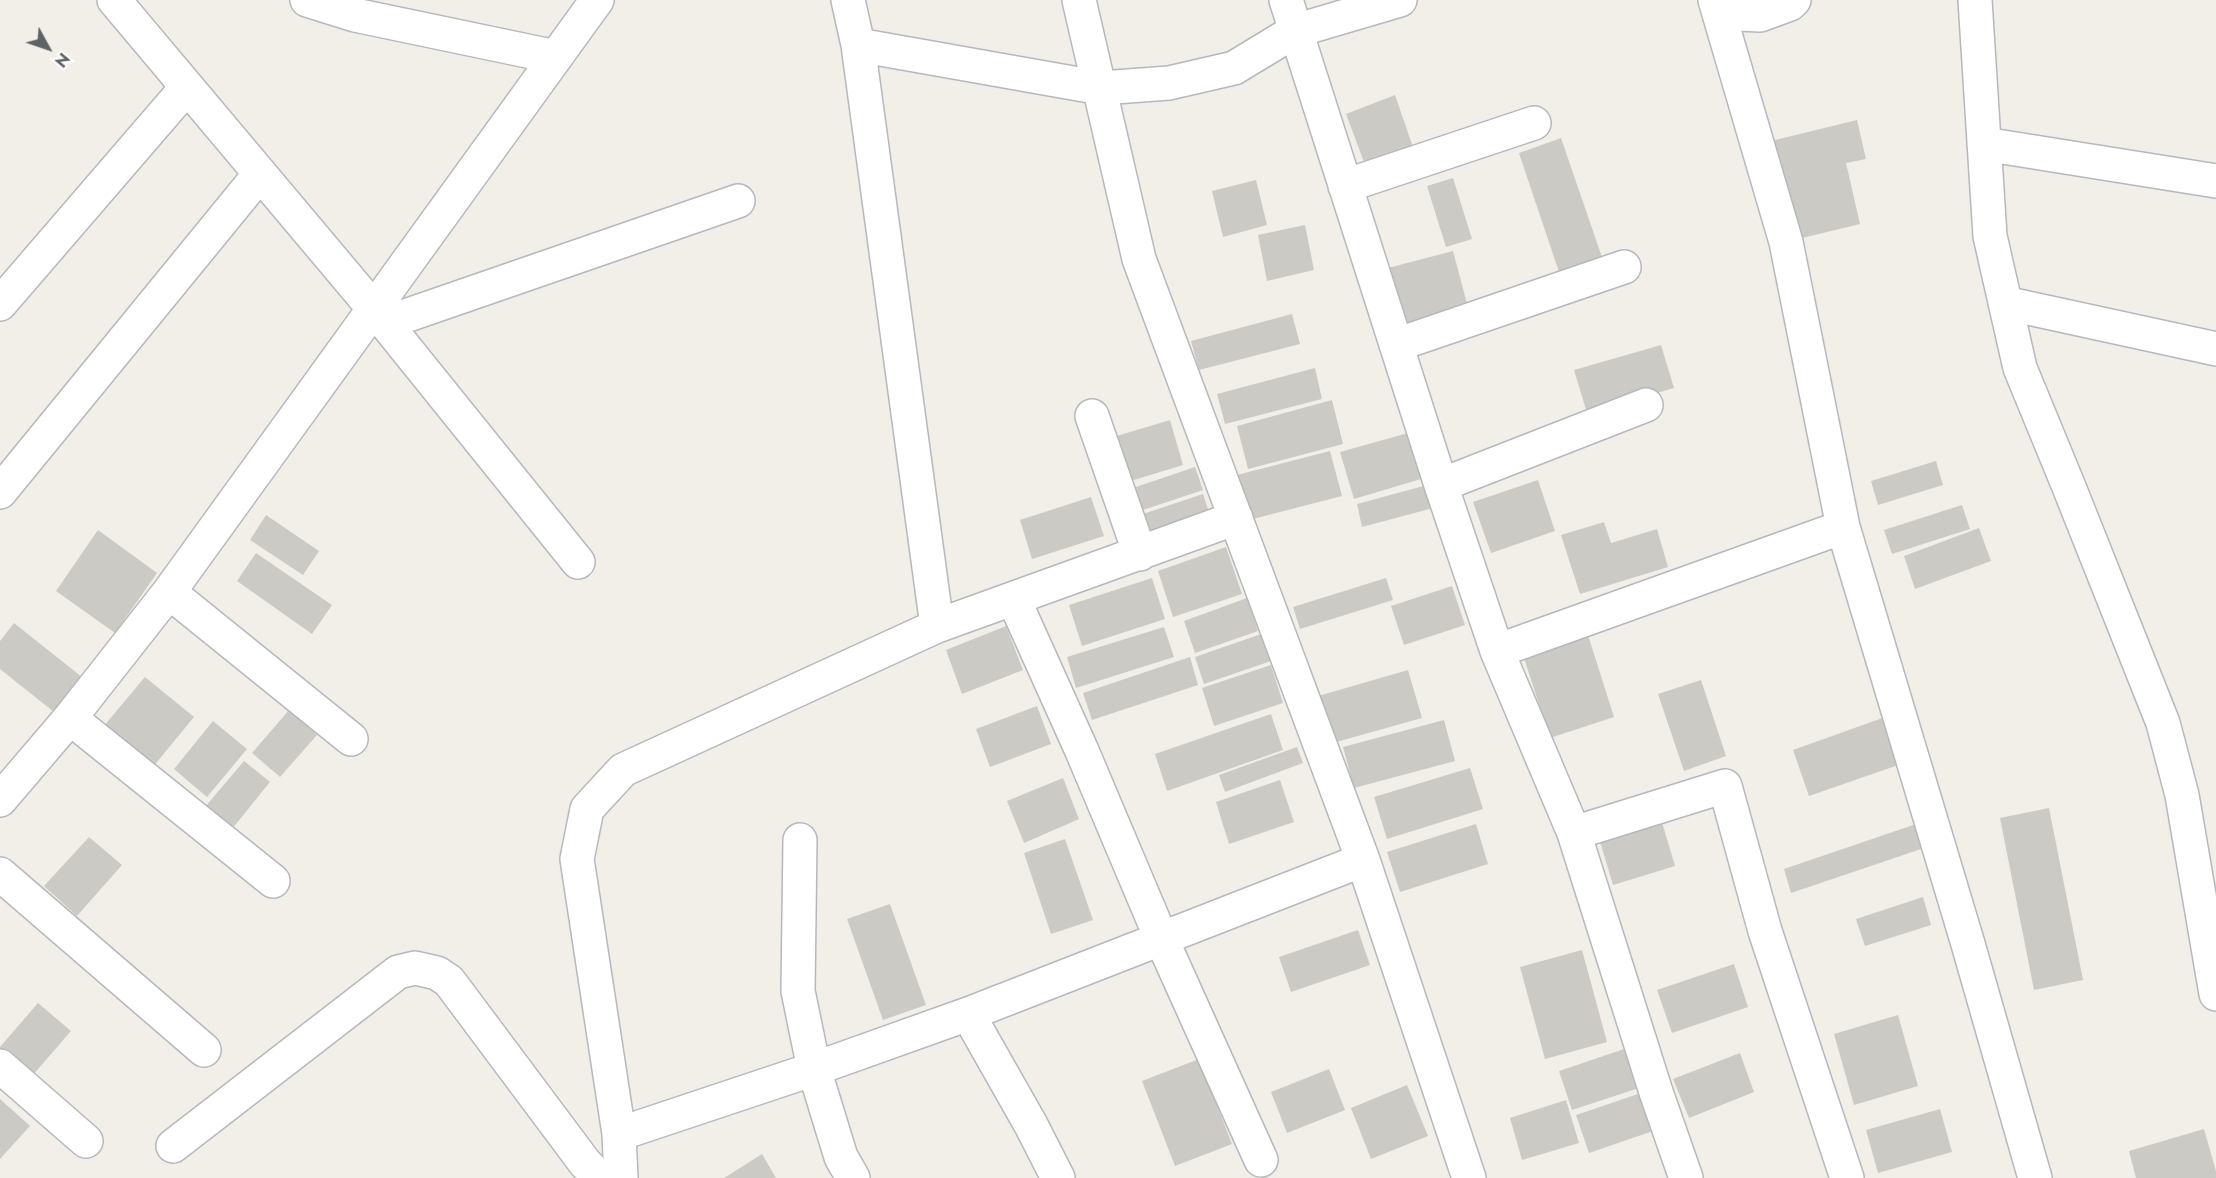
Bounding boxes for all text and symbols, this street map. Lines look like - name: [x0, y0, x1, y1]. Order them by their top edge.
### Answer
- north arrow: [18, 18, 78, 78]
- text: N: [49, 48, 75, 72]

